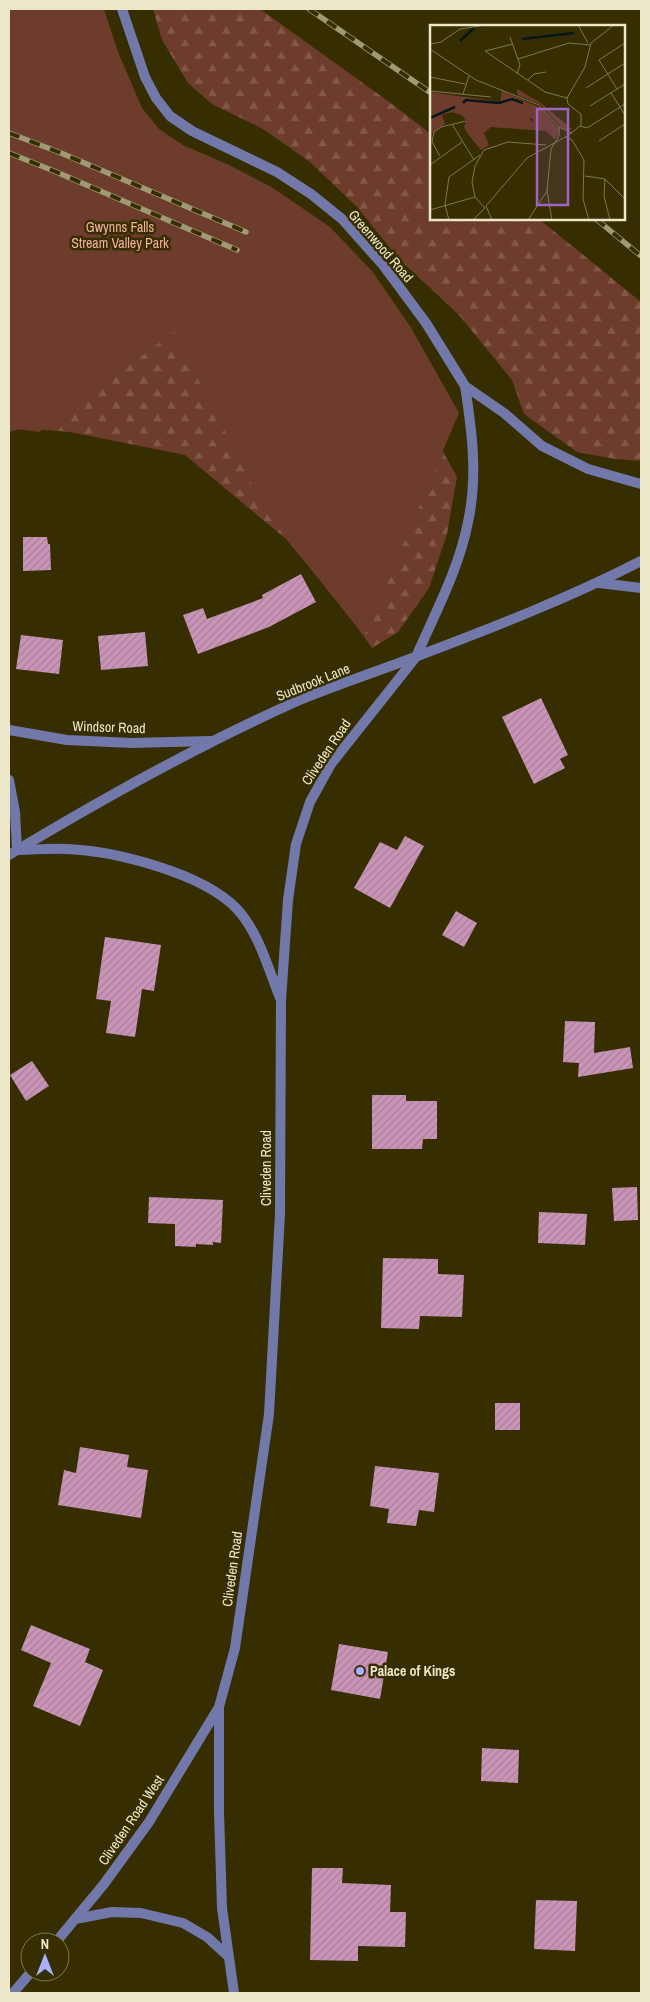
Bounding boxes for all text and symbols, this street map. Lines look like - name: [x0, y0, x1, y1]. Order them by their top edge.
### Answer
- inset map: [430, 25, 625, 220]
- street label: Greenwood Road: [345, 206, 417, 286]
- park label: Gwynns Falls Stream Valley Park: [71, 218, 169, 252]
- street label: Sudbrook Lane: [274, 659, 352, 705]
- street label: Cliveden Road: [297, 715, 355, 789]
- street label: Windsor Road: [72, 717, 146, 737]
- street label: Cliveden Road: [257, 1130, 275, 1206]
- street label: Cliveden Road: [218, 1530, 246, 1608]
- place label: Palace of Kings: [370, 1662, 456, 1680]
- marker: Palace of Kings: [354, 1665, 366, 1677]
- street label: Cliveden Road West: [94, 1771, 168, 1869]
- north arrow: [20, 1932, 70, 1982]
- text: N: [41, 1935, 49, 1953]

